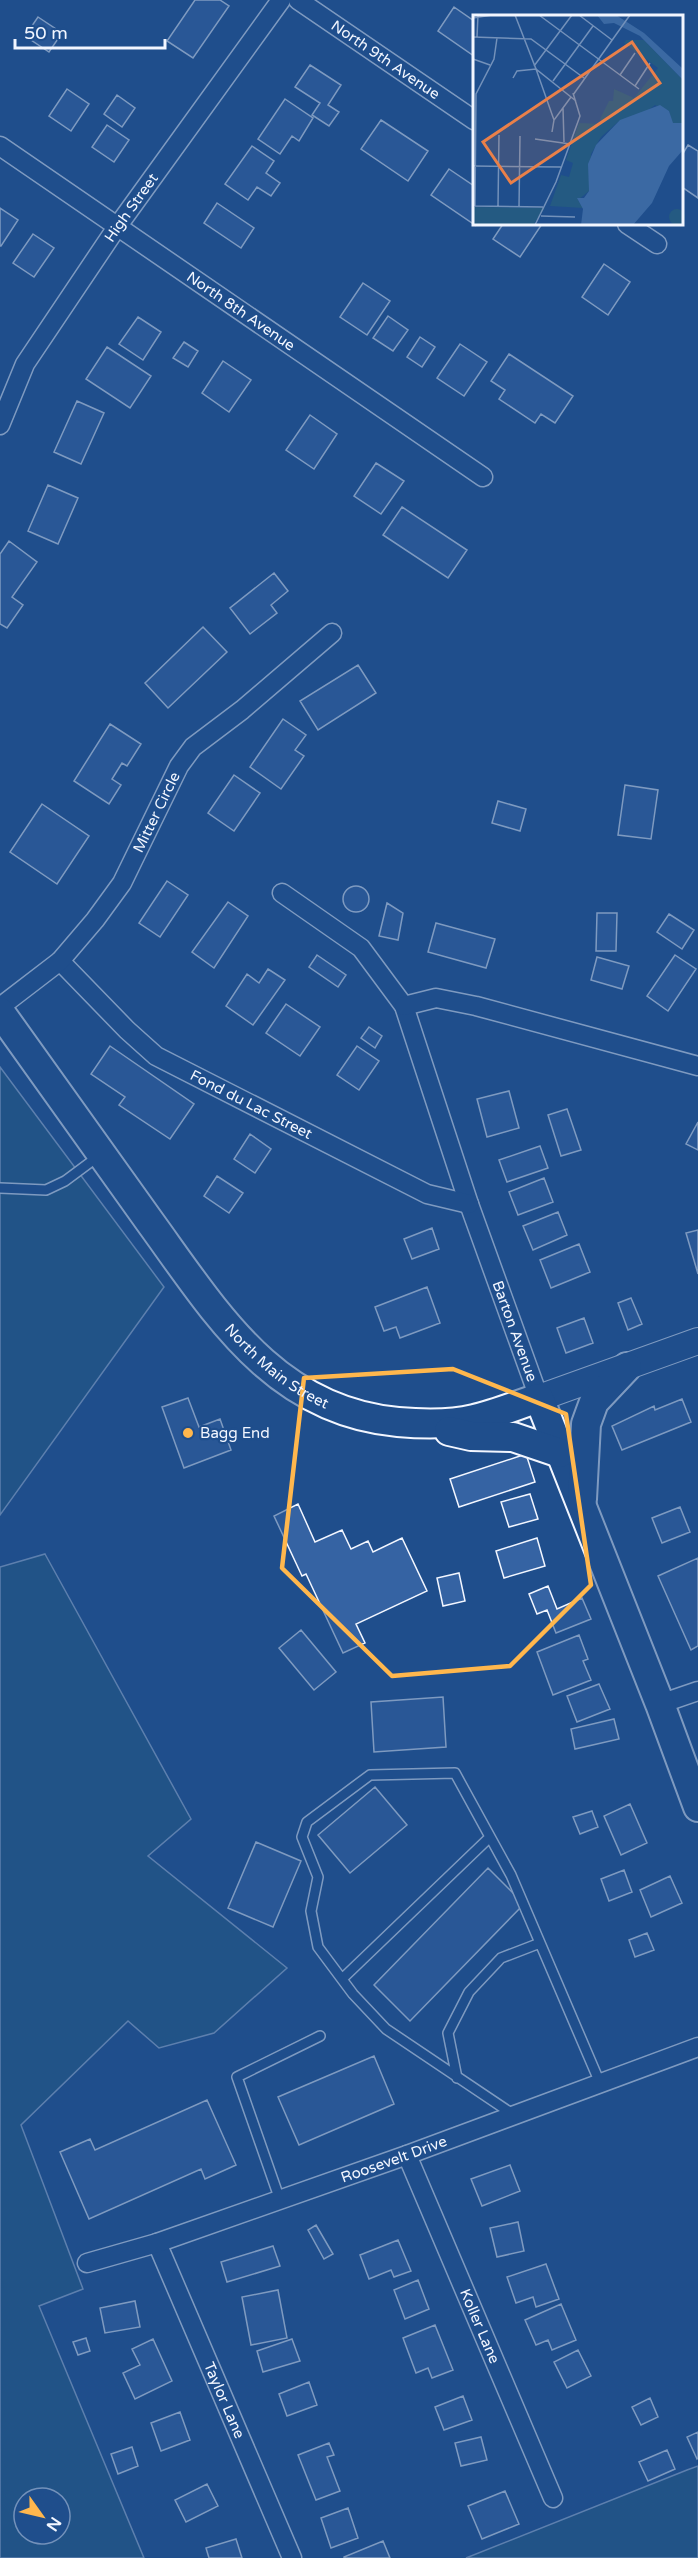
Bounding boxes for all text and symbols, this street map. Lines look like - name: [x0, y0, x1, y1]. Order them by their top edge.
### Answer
- scale bar: [15, 12, 165, 50]
- inset map: [473, 15, 683, 225]
- street label: North 9th Avenue: [328, 16, 443, 103]
- text: 50 m: [24, 22, 68, 44]
- street label: High Street: [101, 169, 162, 245]
- street label: North 8th Avenue: [183, 268, 299, 355]
- street label: Mitter Circle: [129, 769, 184, 856]
- street label: Fond du Lac Street: [187, 1066, 316, 1143]
- street label: Barton Avenue: [488, 1278, 541, 1384]
- street label: North Main Street: [221, 1320, 332, 1413]
- place label: Bagg End: [200, 1424, 270, 1442]
- marker: Bagg End: [181, 1426, 195, 1440]
- street label: Roosevelt Drive: [338, 2132, 449, 2187]
- street label: Koller Lane: [456, 2286, 504, 2366]
- street label: Taylor Lane: [200, 2359, 249, 2441]
- north arrow: [12, 2486, 72, 2546]
- text: N: [42, 2513, 65, 2535]

